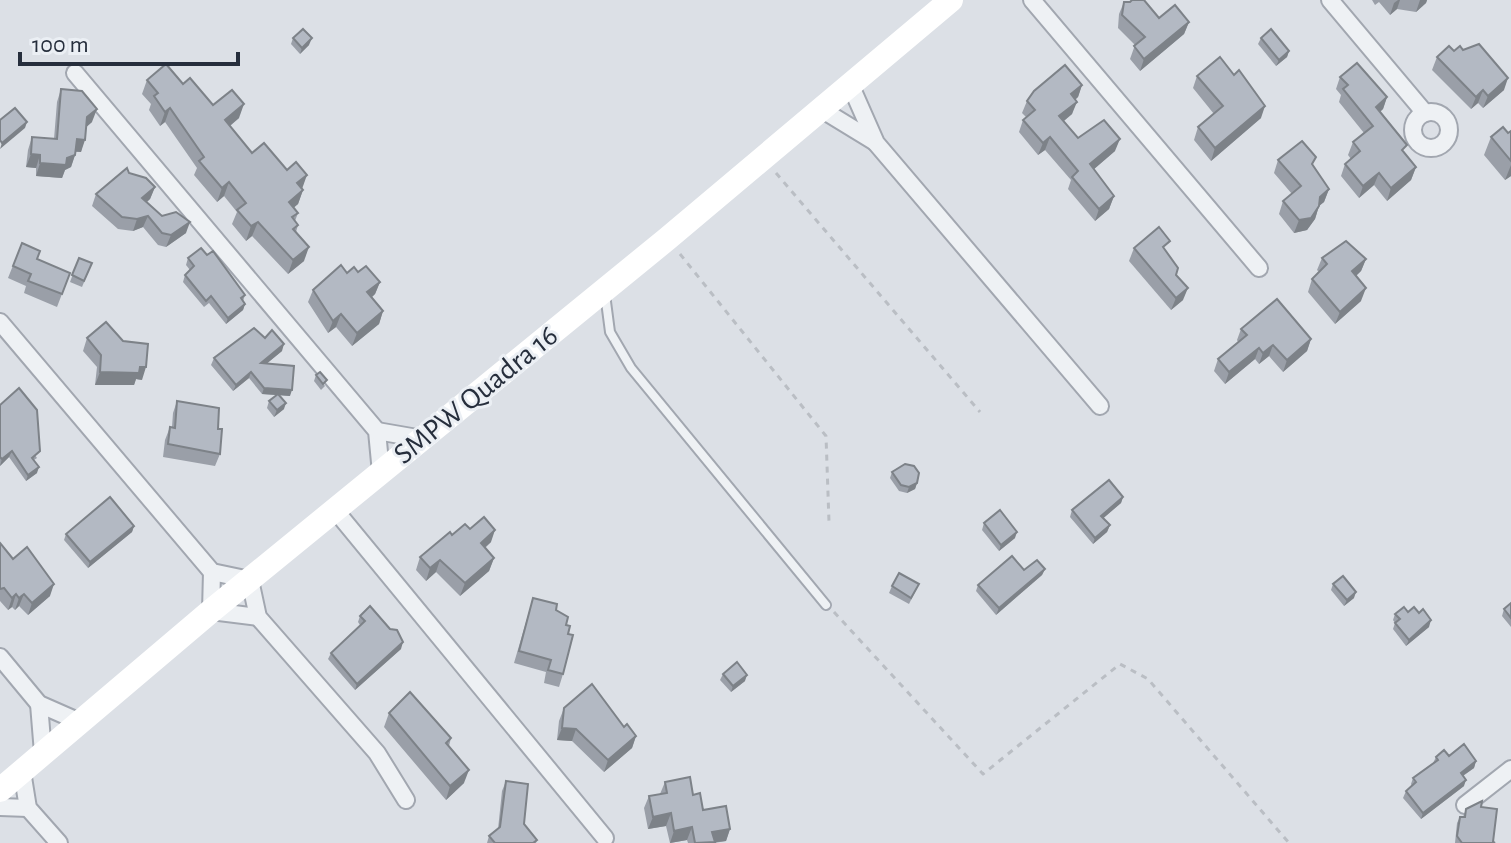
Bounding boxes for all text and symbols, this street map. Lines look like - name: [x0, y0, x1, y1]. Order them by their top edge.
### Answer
- scale bar: [20, 16, 238, 66]
- text: 100 m: [32, 33, 89, 57]
- street label: SMPW Quadra 16: [388, 320, 564, 470]

